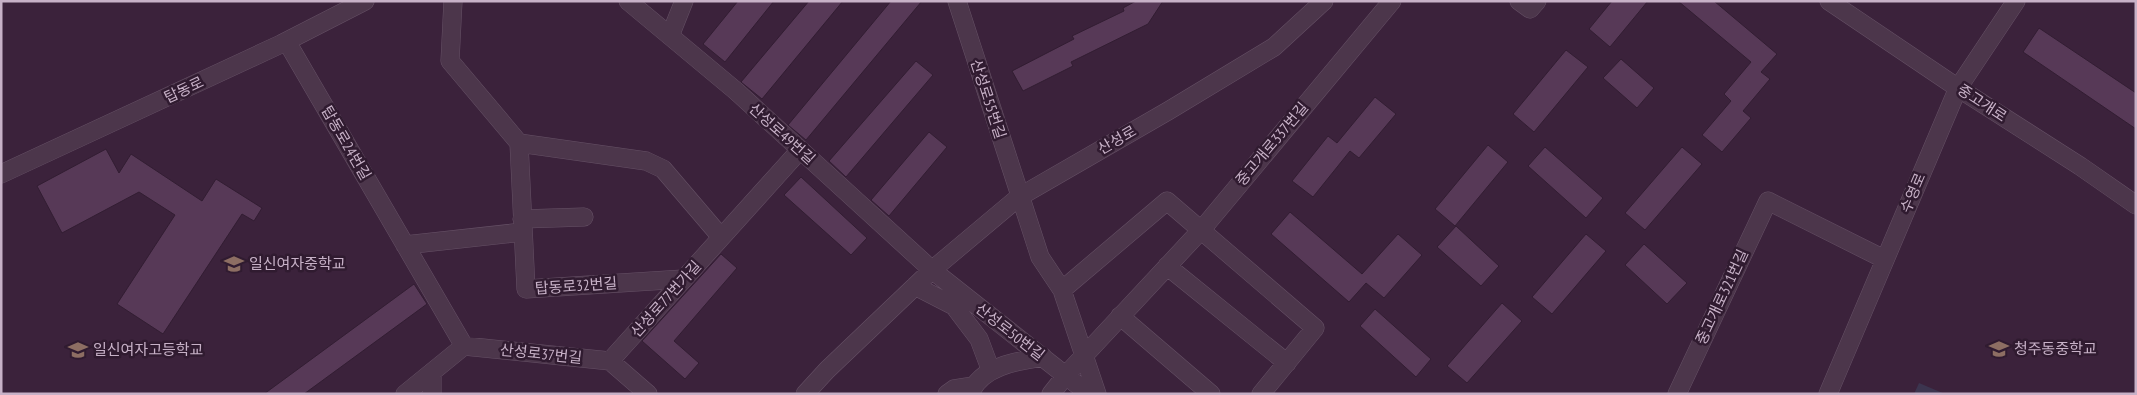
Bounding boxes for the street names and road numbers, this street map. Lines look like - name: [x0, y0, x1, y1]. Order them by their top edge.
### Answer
- street label: 산성로55번길: [967, 57, 1010, 141]
- street label: 탑동로: [161, 72, 207, 107]
- street label: 중고개로: [1954, 80, 2011, 126]
- street label: 중고개로337번길: [1231, 98, 1312, 189]
- street label: 산성로49번길: [745, 99, 819, 168]
- street label: 탑동로24번길: [318, 102, 375, 183]
- street label: 산성로: [1094, 121, 1139, 158]
- street label: 수영로: [1896, 170, 1929, 216]
- street label: 중고개로321번길: [1691, 246, 1752, 348]
- street label: 산성로77번가길: [626, 257, 705, 341]
- street label: 탑동로32번길: [534, 273, 618, 298]
- street label: 산성로50번길: [972, 299, 1049, 364]
- street label: 산성로37번길: [499, 340, 583, 367]

